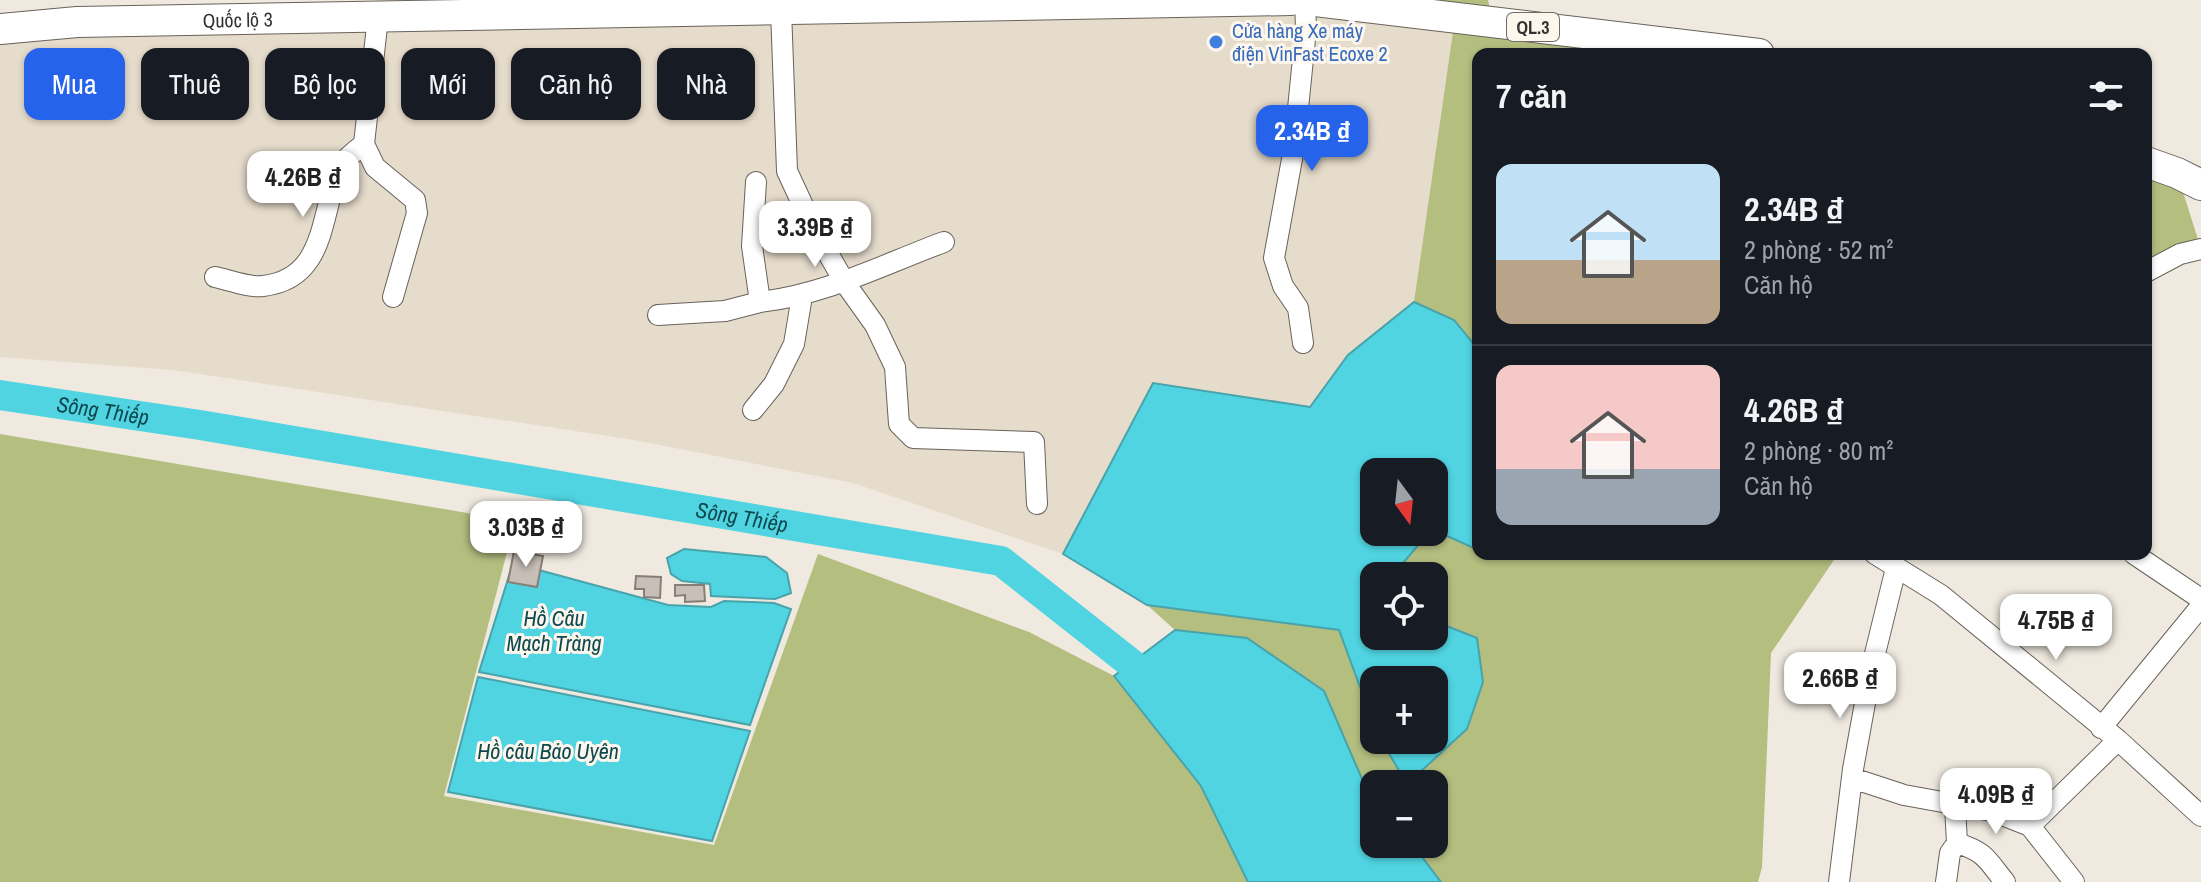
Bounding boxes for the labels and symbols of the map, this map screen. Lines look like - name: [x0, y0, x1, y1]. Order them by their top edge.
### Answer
- street label: Quốc lộ 3: [202, 5, 273, 33]
- road number: QL.3: [1507, 13, 1559, 41]
- place label: Cửa hàng Xe máy điện VinFast Ecoxe 2: [1232, 17, 1388, 67]
- marker: Cửa hàng Xe máy điện VinFast Ecoxe 2: [1207, 33, 1225, 51]
- pin: 2.34B ₫: [1238, 105, 1386, 173]
- pin: 4.26B ₫: [229, 151, 377, 219]
- pin: 3.39B ₫: [741, 201, 889, 269]
- water label: Sông Thiếp: [55, 389, 151, 432]
- north arrow: [1360, 458, 1448, 546]
- water label: Sông Thiếp: [694, 494, 790, 540]
- pin: 3.03B ₫: [452, 501, 600, 569]
- pin: 4.75B ₫: [1982, 594, 2130, 662]
- water label: Hồ Câu Mạch Tràng: [506, 603, 602, 658]
- pin: 2.66B ₫: [1766, 652, 1914, 720]
- water label: Hồ câu Bảo Uyên: [477, 736, 619, 766]
- pin: 4.09B ₫: [1922, 768, 2070, 836]

